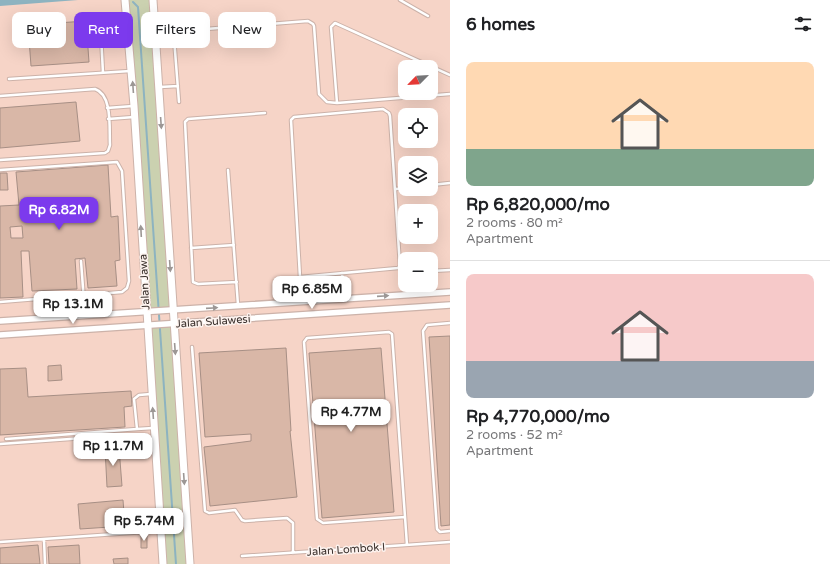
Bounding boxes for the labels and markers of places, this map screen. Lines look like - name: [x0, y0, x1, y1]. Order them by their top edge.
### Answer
- pin: Rp 6.82M: [18, 197, 100, 231]
- pin: Rp 6.85M: [271, 276, 353, 310]
- pin: Rp 13.1M: [32, 291, 114, 325]
- pin: Rp 4.77M: [310, 399, 392, 433]
- pin: Rp 11.7M: [72, 433, 154, 467]
- pin: Rp 5.74M: [103, 508, 185, 542]

